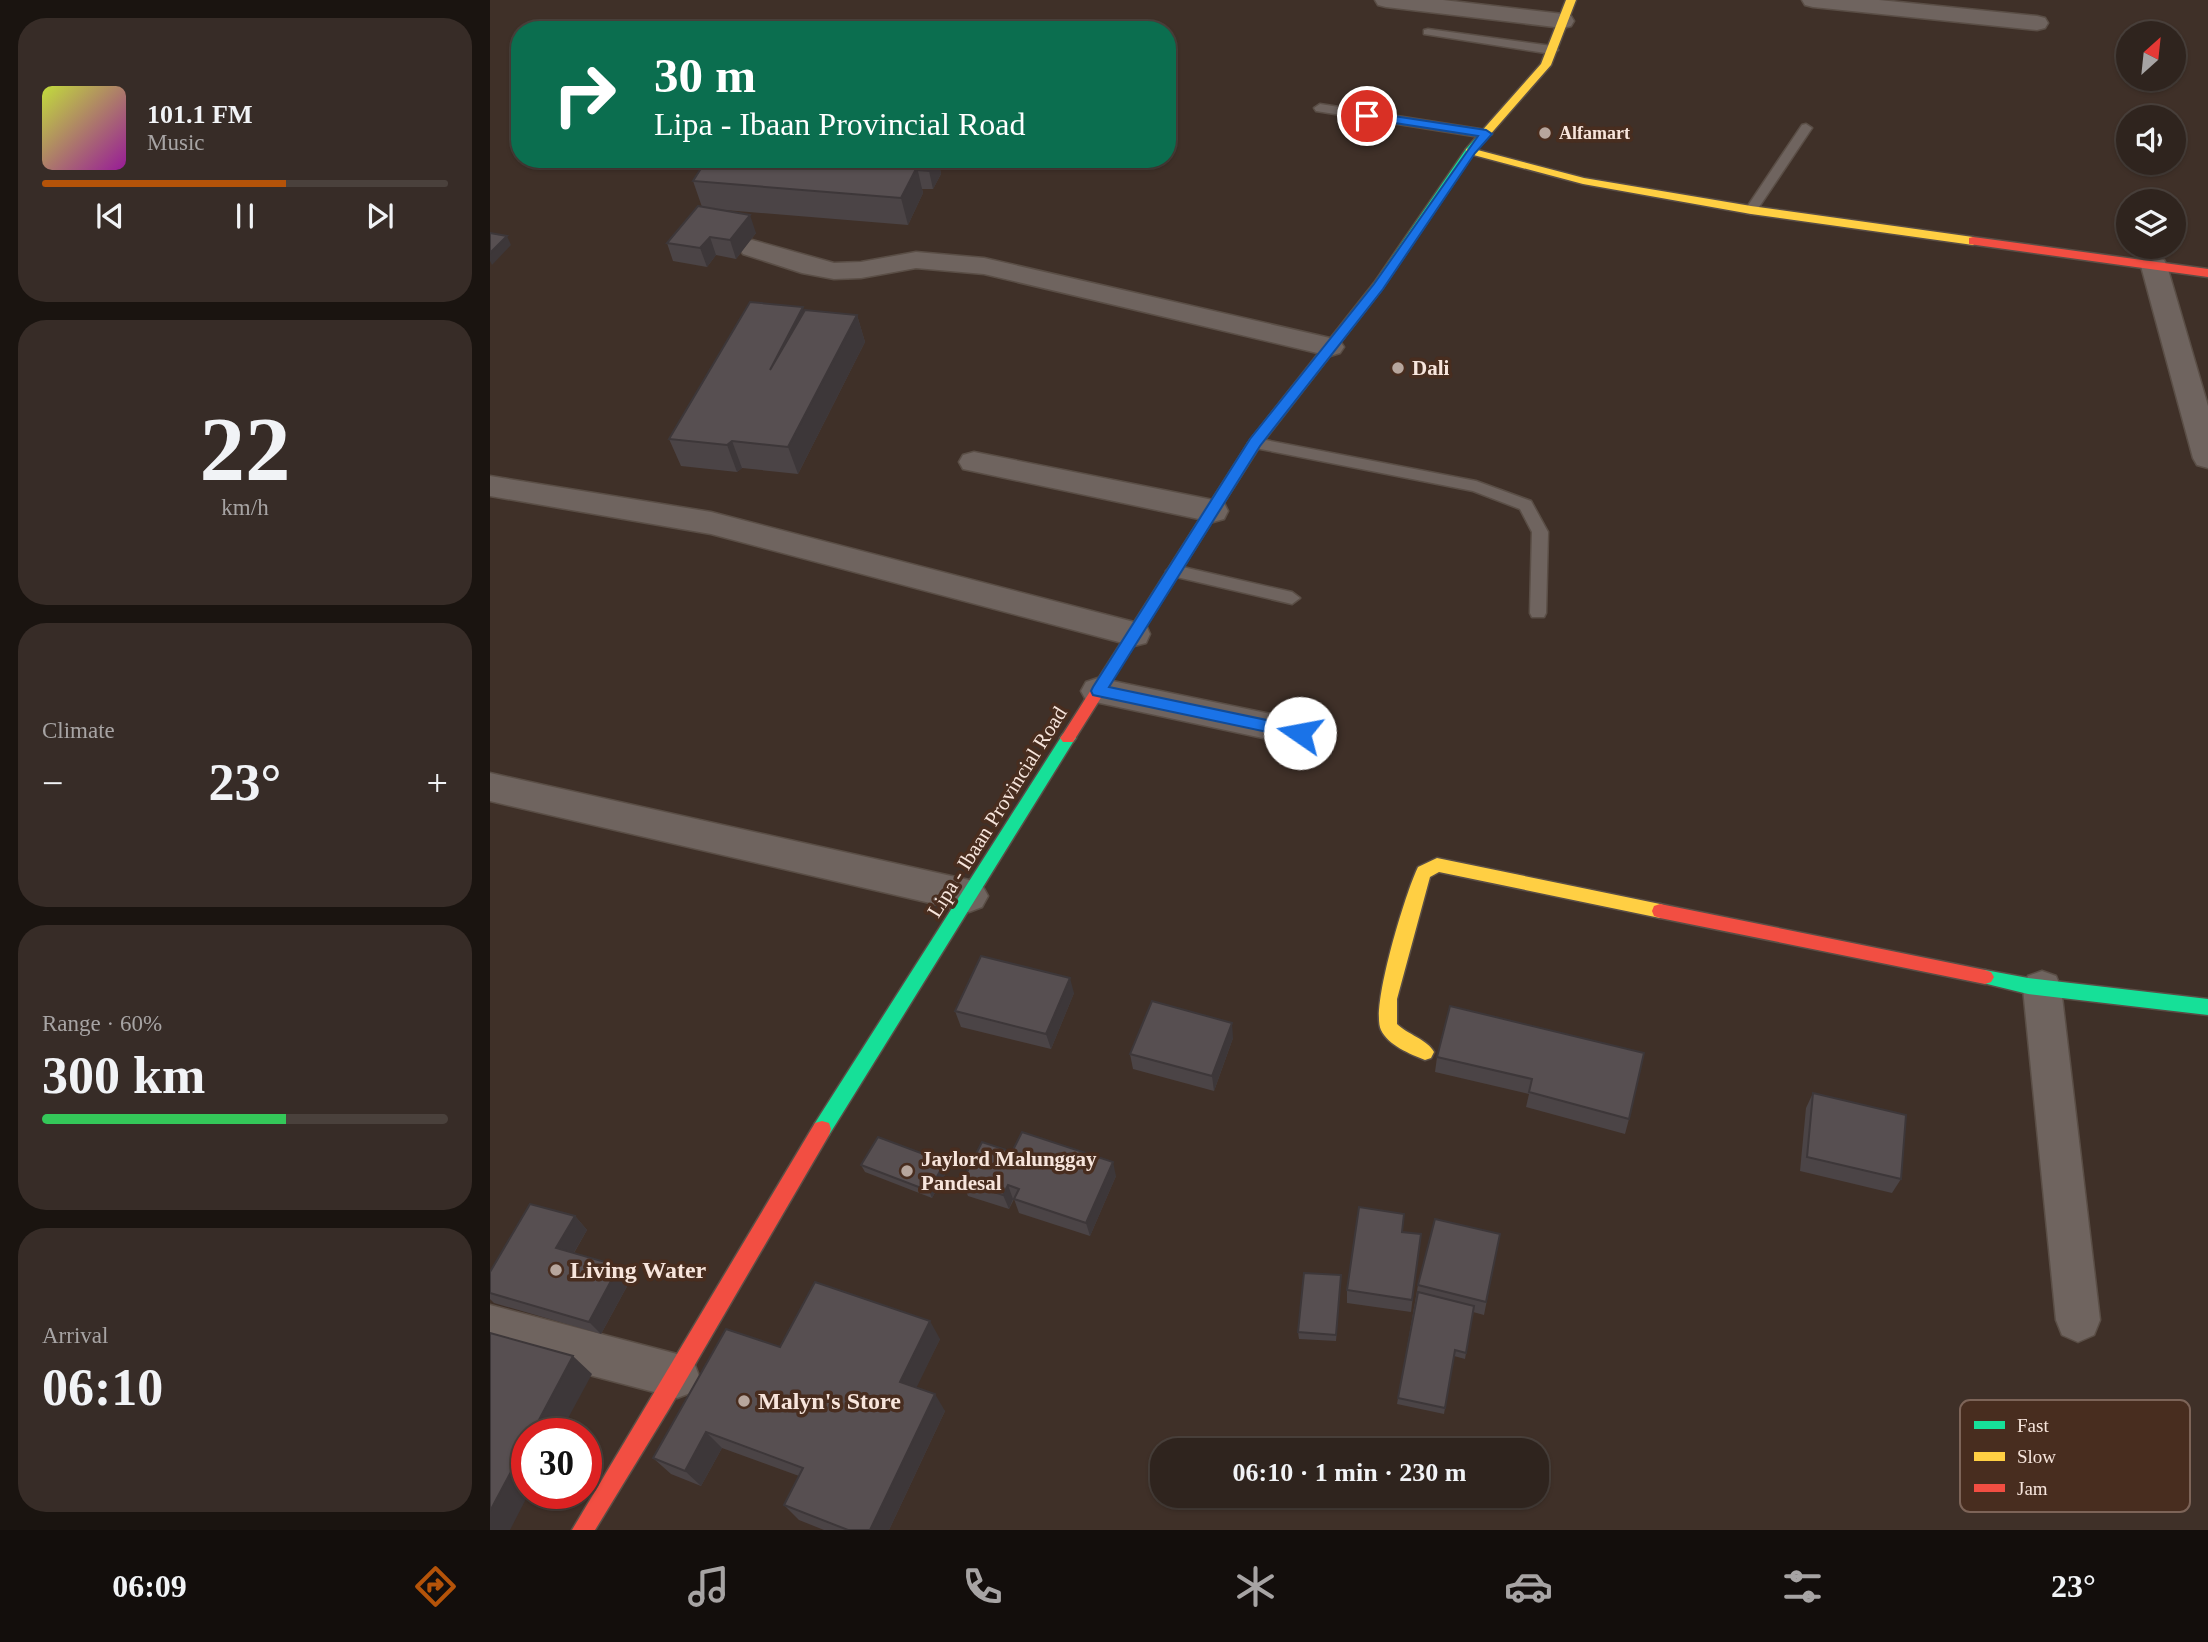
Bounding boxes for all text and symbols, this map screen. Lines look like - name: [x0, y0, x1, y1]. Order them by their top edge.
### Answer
- north arrow: [2116, 21, 2186, 91]
- map controls: [2116, 21, 2186, 259]
- text: 30 m: [654, 48, 756, 103]
- icon: right: [539, 49, 630, 140]
- pin: [1337, 86, 1397, 146]
- icon: arrive: [1348, 97, 1386, 135]
- text: 101.1 FM: [147, 100, 252, 129]
- button: sound: [2116, 105, 2186, 175]
- text: Lipa - Ibaan Provincial Road: [654, 106, 1025, 142]
- place label: Alfamart: [1559, 123, 1630, 143]
- marker: Alfamart: [1537, 125, 1553, 141]
- text: Music: [147, 130, 205, 155]
- button: layers: [2116, 189, 2186, 259]
- icon: previous: [91, 197, 129, 235]
- icon: pause: [226, 197, 264, 235]
- icon: next: [361, 197, 399, 235]
- place label: Dali: [1412, 356, 1450, 380]
- marker: Dali: [1390, 360, 1406, 376]
- text: 22: [200, 399, 291, 500]
- text: km/h: [221, 495, 269, 520]
- position arrow: [1263, 696, 1337, 770]
- street label: Lipa - Ibaan Provincial Road: [922, 702, 1072, 922]
- text: Climate: [42, 718, 115, 743]
- text: 23°: [209, 754, 281, 811]
- text: −: [42, 762, 63, 804]
- text: +: [427, 762, 448, 804]
- text: Range · 60%: [42, 1011, 162, 1036]
- text: 300 km: [42, 1047, 205, 1104]
- place label: Jaylord Malunggay Pandesal: [921, 1147, 1097, 1195]
- marker: Jaylord Malunggay Pandesal: [899, 1163, 915, 1179]
- place label: Living Water: [570, 1257, 707, 1283]
- marker: Living Water: [548, 1262, 564, 1278]
- text: Arrival: [42, 1323, 108, 1348]
- text: 06:10: [42, 1359, 163, 1416]
- place label: Malyn's Store: [758, 1388, 901, 1414]
- marker: Malyn's Store: [736, 1393, 752, 1409]
- legend: [1960, 1400, 2190, 1512]
- text: Fast: [2017, 1415, 2049, 1436]
- speed limit sign: 30: [511, 1418, 602, 1509]
- text: Slow: [2017, 1446, 2056, 1467]
- text: 06:10 · 1 min · 230 m: [1233, 1458, 1467, 1487]
- text: Jam: [2017, 1478, 2048, 1499]
- icon: directions: [411, 1562, 460, 1611]
- icon: music: [684, 1562, 733, 1611]
- icon: phone: [958, 1562, 1007, 1611]
- icon: climate: [1231, 1562, 1280, 1611]
- icon: car: [1504, 1562, 1553, 1611]
- icon: filters: [1778, 1562, 1827, 1611]
- text: 06:09: [112, 1568, 187, 1604]
- text: 23°: [2051, 1568, 2096, 1604]

